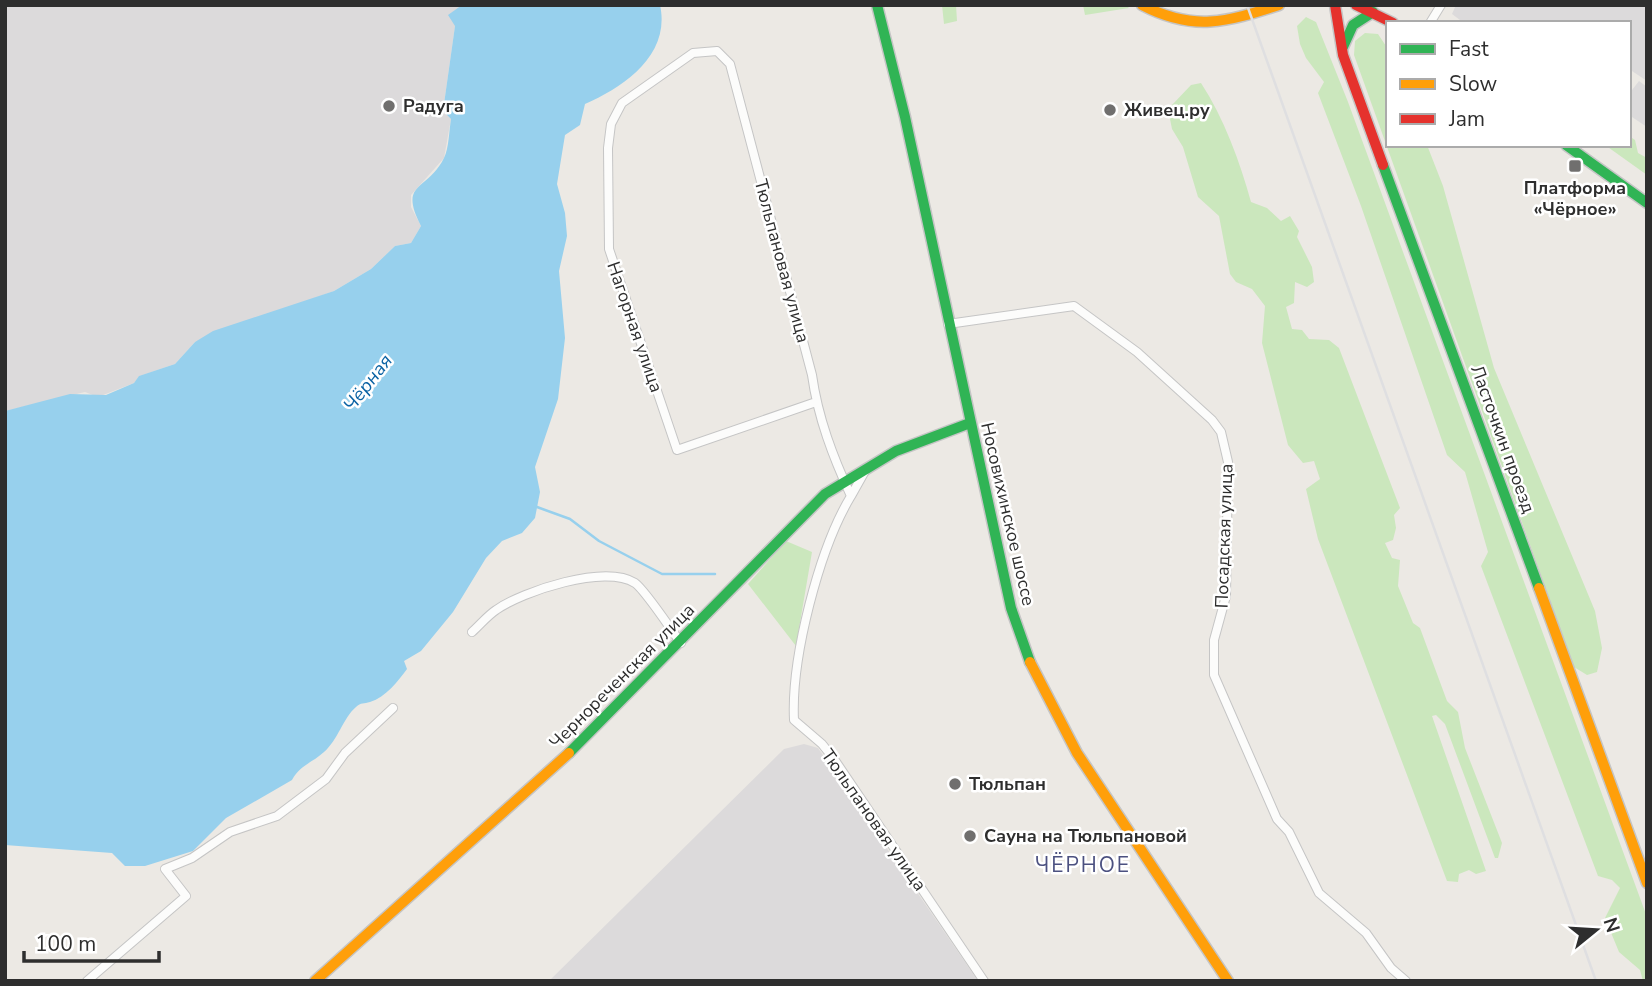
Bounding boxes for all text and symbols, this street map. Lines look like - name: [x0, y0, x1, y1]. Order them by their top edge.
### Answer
- legend: [1386, 21, 1631, 147]
- text: Fast: [1449, 35, 1489, 63]
- text: Slow: [1449, 70, 1498, 98]
- place label: Радуга: [403, 94, 464, 118]
- marker: Радуга: [381, 98, 397, 114]
- place label: Живец.ру: [1124, 98, 1210, 122]
- marker: Живец.ру: [1102, 102, 1118, 118]
- text: Jam: [1448, 105, 1485, 133]
- marker: Платформа «Чёрное»: [1567, 158, 1583, 174]
- place label: Платформа «Чёрное»: [1524, 176, 1626, 221]
- street label: Тюльпановая улица: [749, 177, 815, 345]
- street label: Нагорная улица: [601, 258, 669, 396]
- water label: Чёрная: [337, 349, 399, 417]
- street label: Ласточкин проезд: [1465, 362, 1541, 517]
- street label: Носовихинское шоссе: [975, 420, 1041, 608]
- street label: Посадская улица: [1209, 463, 1239, 609]
- street label: Чернореченская улица: [544, 598, 700, 754]
- street label: Тюльпановая улица: [816, 744, 932, 896]
- place label: Тюльпан: [969, 772, 1046, 796]
- marker: Тюльпан: [947, 776, 963, 792]
- place label: Сауна на Тюльпановой: [984, 824, 1187, 848]
- marker: Сауна на Тюльпановой: [962, 828, 978, 844]
- district label: ЧЁРНОЕ: [1035, 851, 1131, 879]
- north arrow: [1561, 895, 1631, 965]
- text: N: [1597, 914, 1626, 936]
- scale bar: [24, 920, 159, 964]
- text: 100 m: [35, 930, 96, 958]

